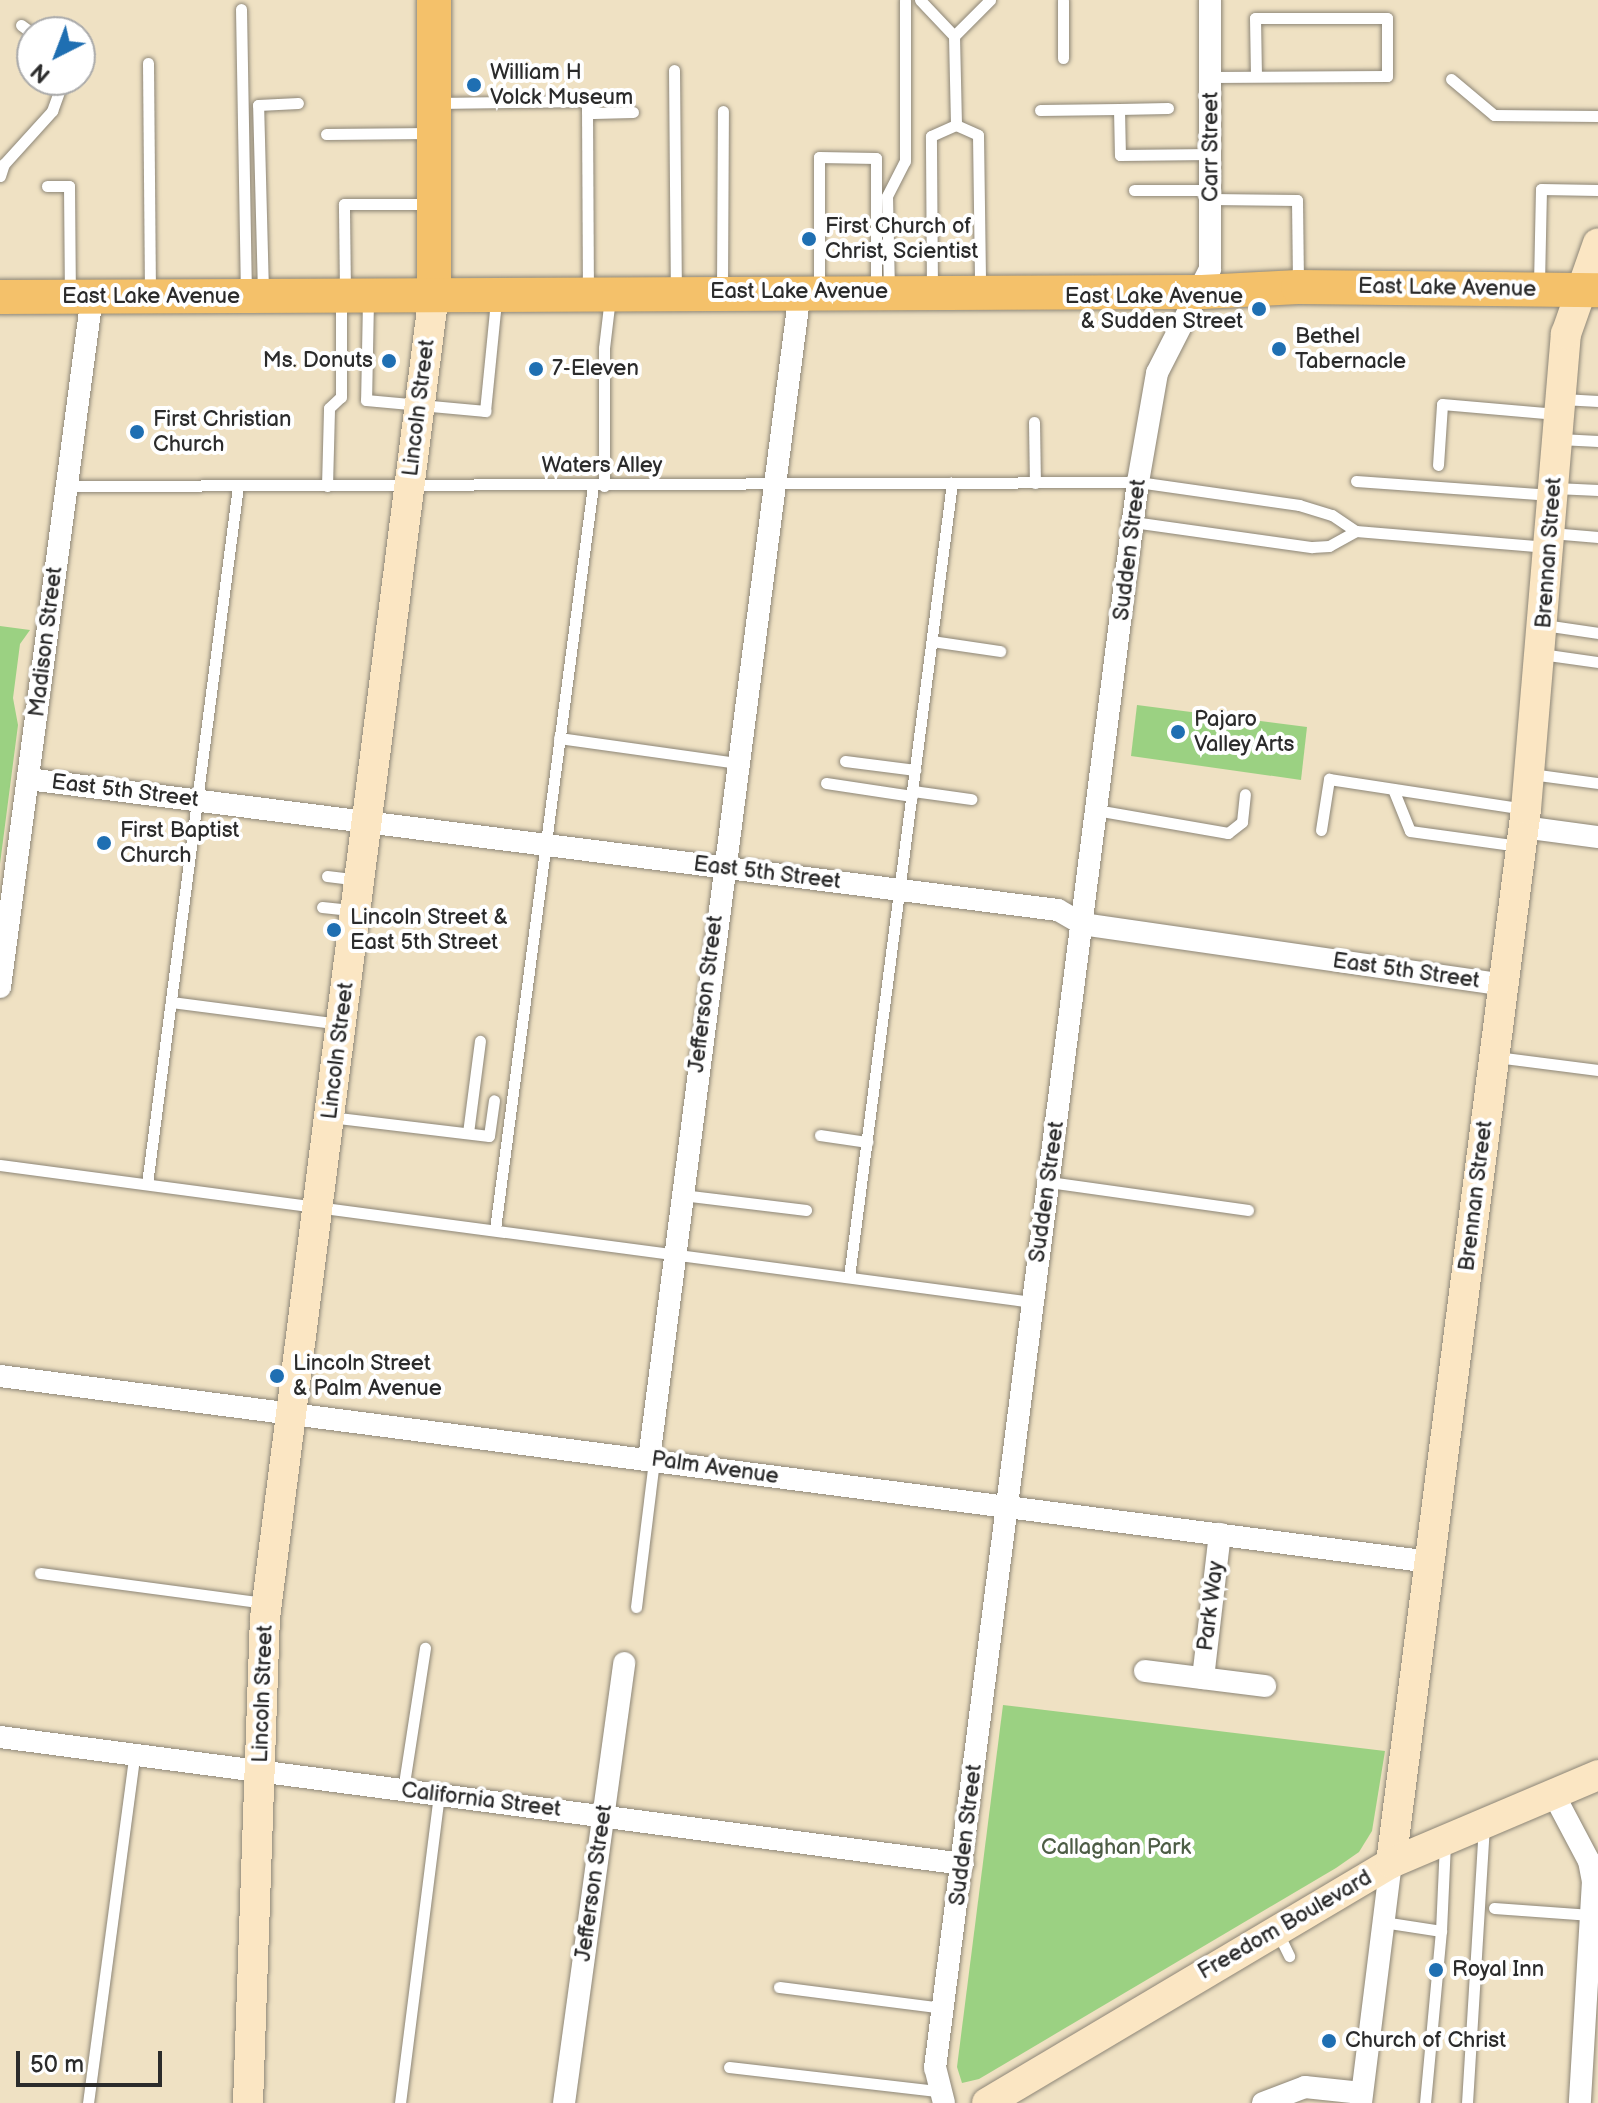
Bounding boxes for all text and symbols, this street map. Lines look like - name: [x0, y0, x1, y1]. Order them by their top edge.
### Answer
- north arrow: [16, 16, 96, 96]
- text: N: [26, 57, 56, 88]
- place label: William H Volck Museum: [490, 59, 633, 110]
- marker: William H Volck Museum: [465, 76, 483, 94]
- street label: Carr Street: [1198, 92, 1224, 202]
- place label: First Church of Christ, Scientist: [825, 213, 979, 264]
- marker: First Church of Christ, Scientist: [800, 230, 818, 248]
- street label: East Lake Avenue: [1358, 273, 1536, 303]
- street label: East Lake Avenue: [710, 279, 888, 305]
- place label: East Lake Avenue & Sudden Street: [1065, 283, 1243, 334]
- street label: East Lake Avenue: [62, 284, 240, 310]
- marker: East Lake Avenue & Sudden Street: [1250, 300, 1268, 318]
- place label: Bethel Tabernacle: [1295, 323, 1406, 374]
- street label: Lincoln Street: [397, 338, 441, 478]
- marker: Bethel Tabernacle: [1270, 340, 1288, 358]
- place label: Ms. Donuts: [263, 348, 373, 374]
- marker: Ms. Donuts: [380, 352, 398, 370]
- place label: 7-Eleven: [552, 356, 639, 382]
- marker: 7-Eleven: [527, 360, 545, 378]
- place label: First Christian Church: [153, 406, 291, 458]
- marker: First Christian Church: [128, 423, 146, 441]
- street label: Waters Alley: [541, 453, 663, 479]
- street label: Brennan Street: [1531, 476, 1567, 630]
- street label: Sudden Street: [1108, 478, 1152, 622]
- street label: Madison Street: [24, 565, 68, 719]
- place label: Pajaro Valley Arts: [1194, 706, 1296, 758]
- marker: Pajaro Valley Arts: [1169, 723, 1187, 741]
- street label: East 5th Street: [50, 769, 200, 813]
- place label: First Baptist Church: [120, 817, 239, 868]
- marker: First Baptist Church: [95, 834, 113, 852]
- street label: East 5th Street: [692, 851, 842, 895]
- place label: Lincoln Street & East 5th Street: [350, 904, 509, 956]
- street label: Jefferson Street: [683, 914, 729, 1074]
- marker: Lincoln Street & East 5th Street: [325, 921, 343, 939]
- street label: East 5th Street: [1331, 948, 1481, 994]
- street label: Lincoln Street: [316, 981, 360, 1121]
- street label: Brennan Street: [1454, 1119, 1498, 1273]
- street label: Sudden Street: [1024, 1120, 1070, 1264]
- place label: Lincoln Street & Palm Avenue: [293, 1350, 442, 1402]
- marker: Lincoln Street & Palm Avenue: [268, 1367, 286, 1385]
- street label: Palm Avenue: [650, 1446, 780, 1490]
- street label: Park Way: [1192, 1559, 1230, 1653]
- street label: Lincoln Street: [247, 1625, 279, 1763]
- street label: Sudden Street: [944, 1763, 988, 1907]
- street label: California Street: [400, 1777, 562, 1823]
- street label: Jefferson Street: [570, 1803, 618, 1963]
- park label: Callaghan Park: [1041, 1835, 1191, 1861]
- street label: Freedom Boulevard: [1193, 1865, 1377, 1985]
- place label: Royal Inn: [1452, 1957, 1544, 1983]
- marker: Royal Inn: [1427, 1961, 1445, 1979]
- place label: Church of Christ: [1345, 2028, 1506, 2054]
- marker: Church of Christ: [1320, 2032, 1338, 2050]
- scale bar: [20, 2035, 166, 2085]
- text: 50 m: [30, 2050, 84, 2079]

